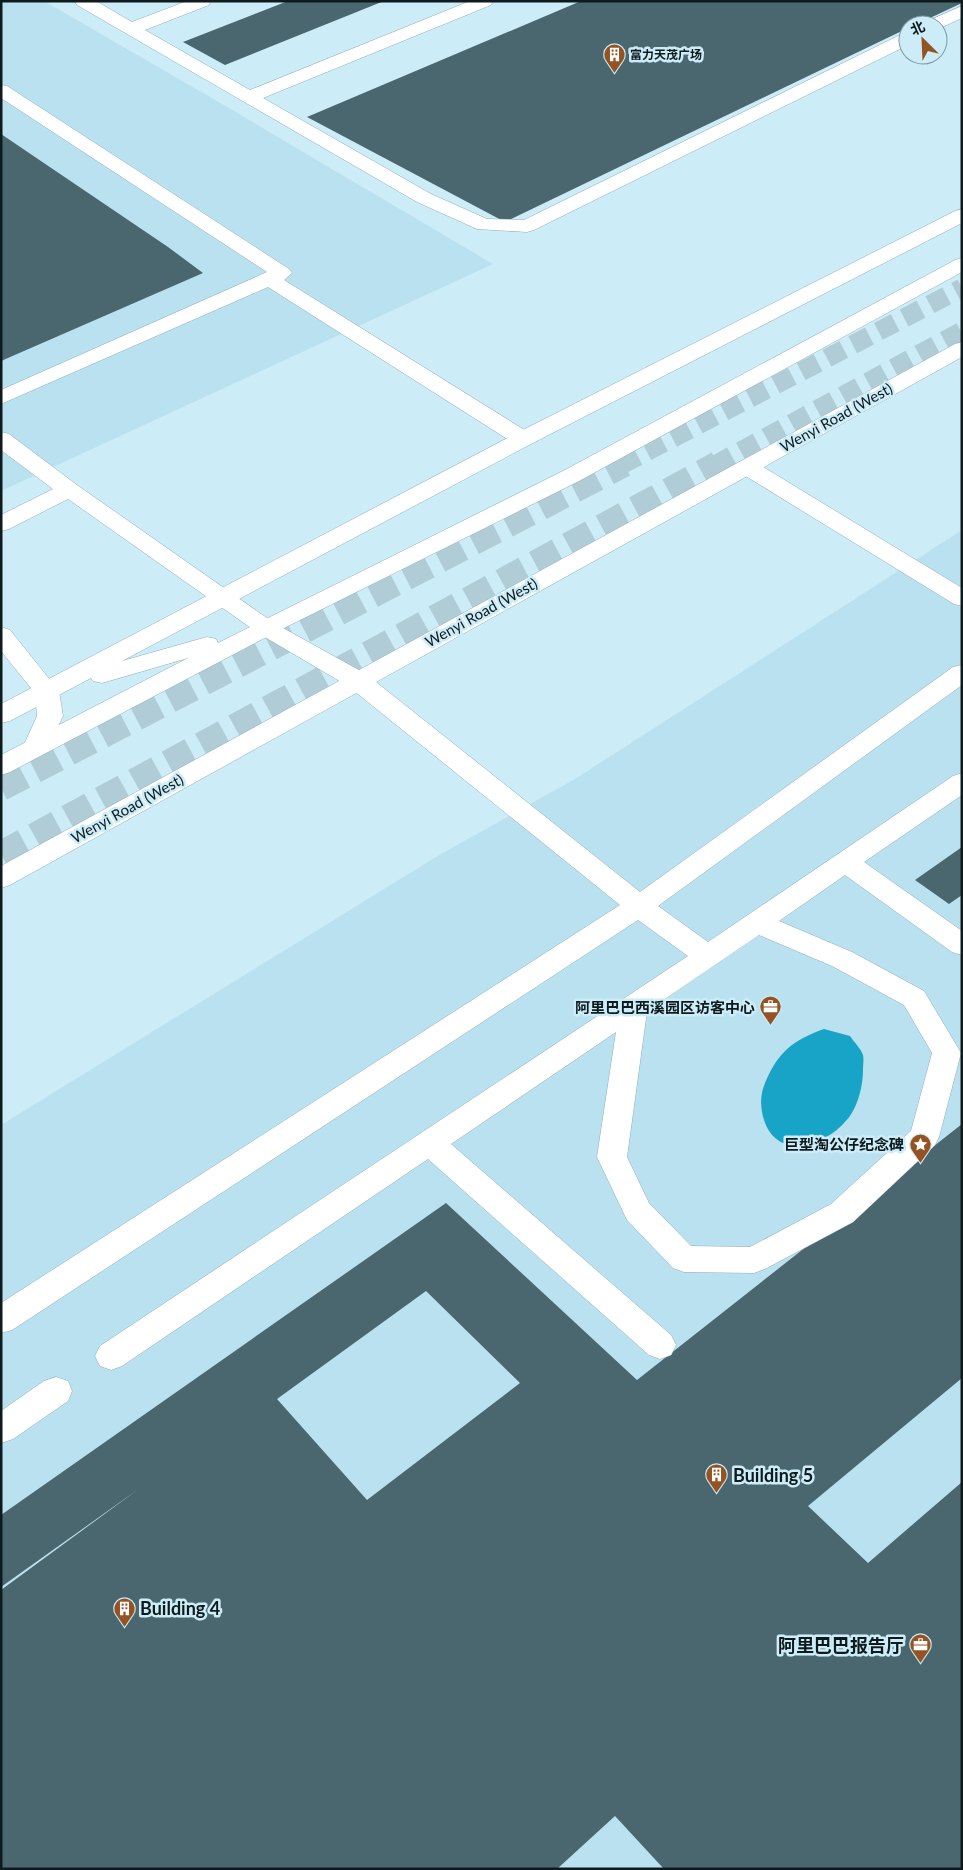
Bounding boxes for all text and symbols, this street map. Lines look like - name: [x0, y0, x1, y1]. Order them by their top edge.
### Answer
- north arrow: [898, 15, 948, 65]
- text: 北: [908, 17, 927, 38]
- building icon: 富力天茂广场: [602, 42, 626, 73]
- place label: 富力天茂广场: [630, 47, 702, 62]
- street label: Wenyi Road (West): [777, 379, 895, 455]
- street label: Wenyi Road (West): [422, 574, 540, 650]
- street label: Wenyi Road (West): [68, 770, 186, 846]
- office icon: 阿里巴巴西溪园区访客中心: [759, 995, 783, 1026]
- place label: 阿里巴巴西溪园区访客中心: [575, 998, 755, 1016]
- place icon: 巨型淘公仔纪念碑: [908, 1132, 932, 1163]
- place label: 巨型淘公仔纪念碑: [784, 1135, 904, 1153]
- building icon: Building 5: [705, 1463, 729, 1494]
- place label: Building 5: [733, 1464, 813, 1486]
- building icon: Building 4: [112, 1596, 136, 1627]
- place label: Building 4: [140, 1597, 220, 1619]
- office icon: 阿里巴巴报告厅: [908, 1633, 932, 1664]
- place label: 阿里巴巴报告厅: [778, 1634, 904, 1656]

